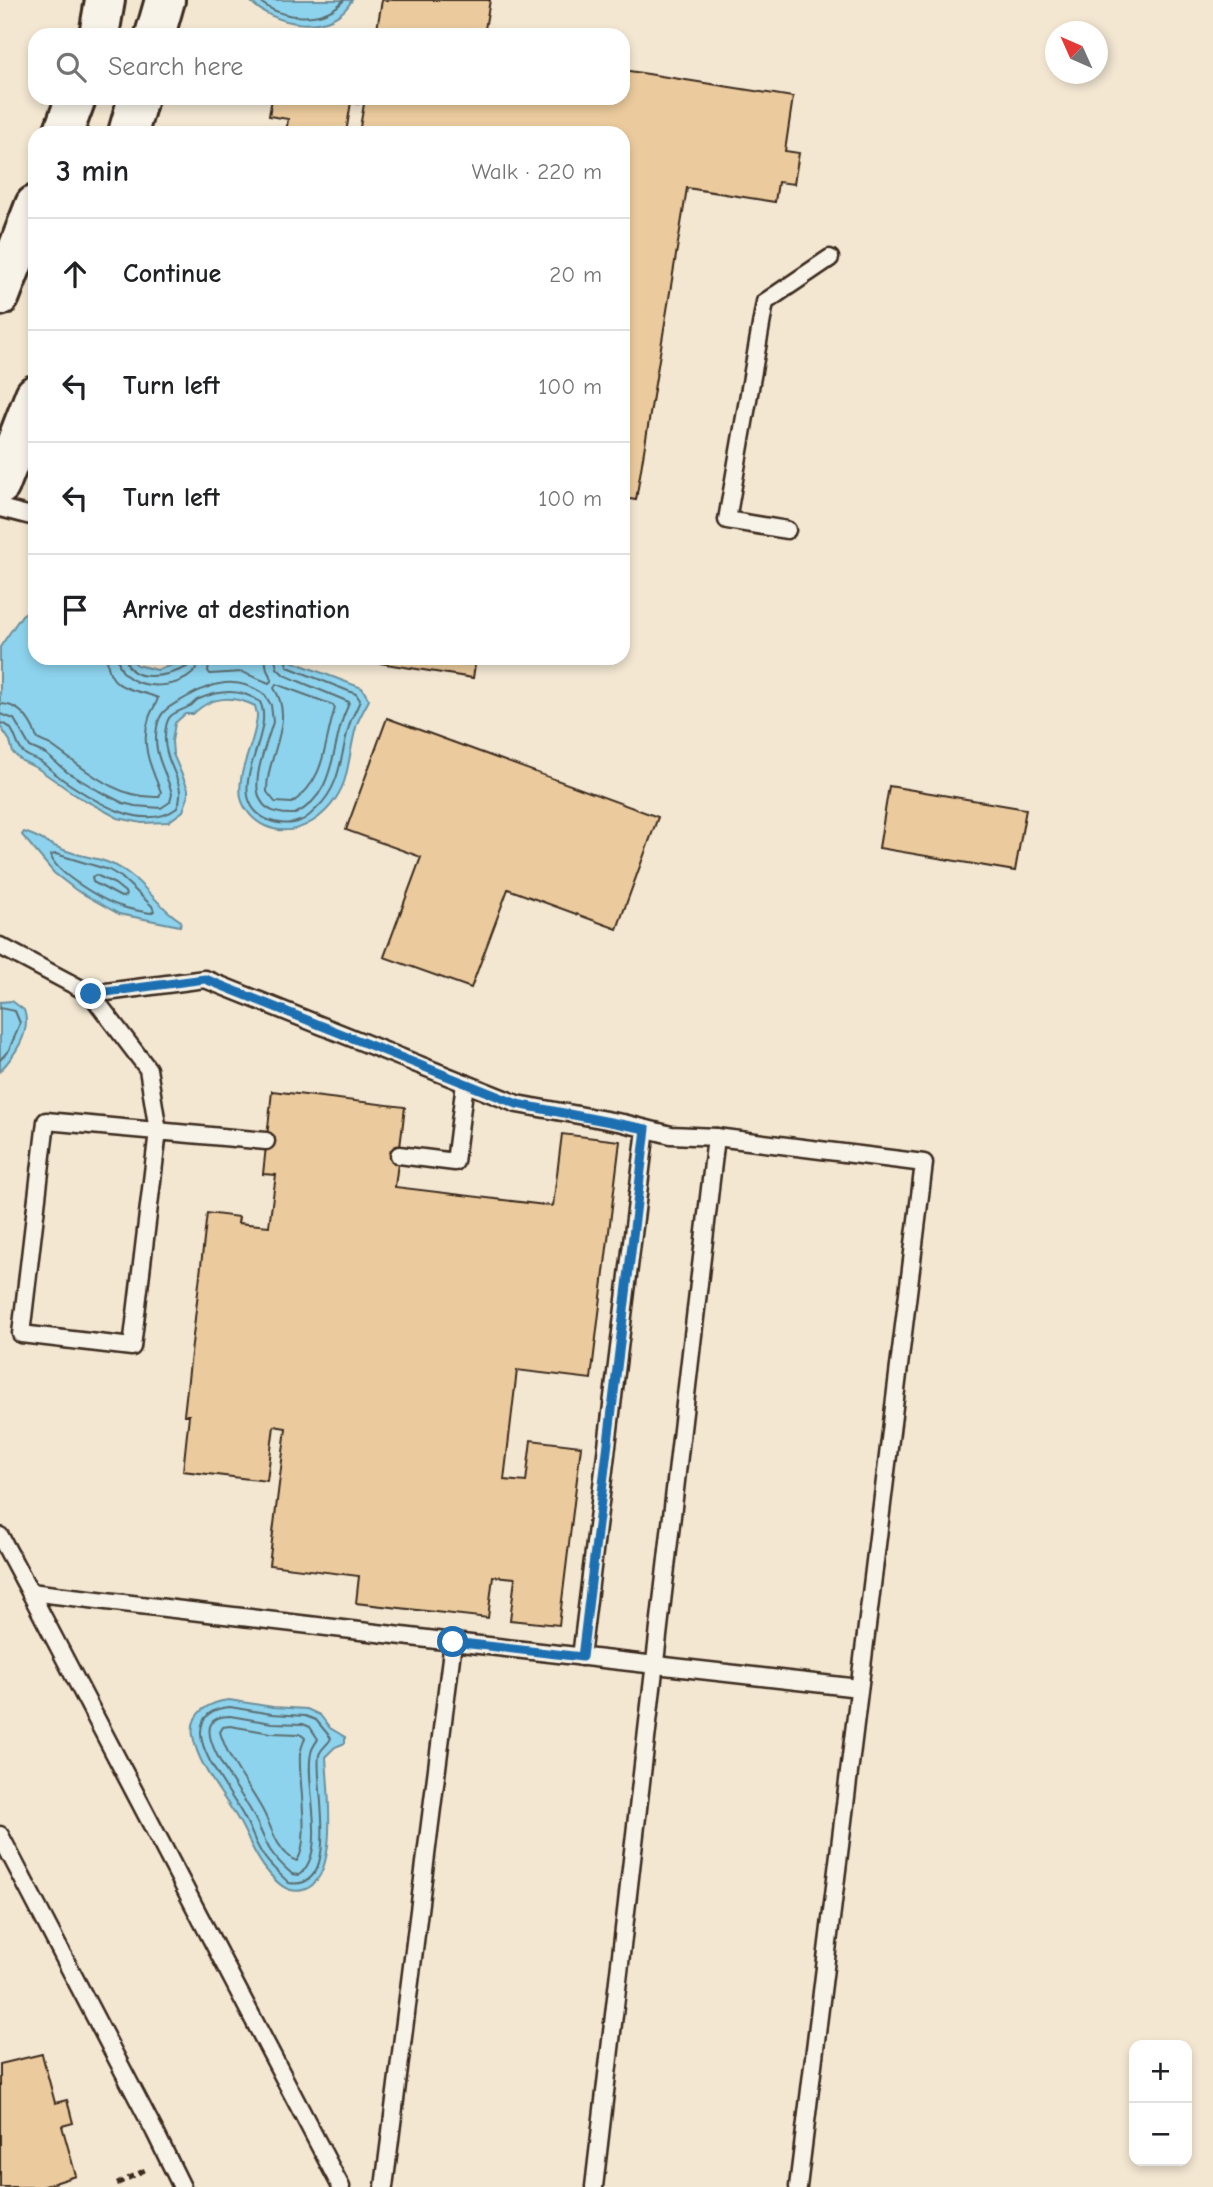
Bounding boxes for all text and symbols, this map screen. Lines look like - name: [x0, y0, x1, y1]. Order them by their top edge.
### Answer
- north arrow: [1045, 21, 1108, 84]
- search box: [28, 28, 630, 105]
- icon: search: [52, 48, 90, 86]
- text: Search here: [108, 52, 243, 82]
- text: 3 min: [56, 154, 129, 189]
- text: Walk · 220 m: [471, 158, 602, 185]
- icon: ahead: [56, 255, 94, 293]
- text: Continue: [123, 259, 221, 289]
- text: 20 m: [549, 261, 602, 288]
- icon: left: [56, 367, 94, 405]
- text: Turn left: [123, 371, 220, 401]
- text: 100 m: [538, 373, 602, 400]
- icon: left: [56, 479, 94, 517]
- text: Turn left: [123, 483, 220, 513]
- text: 100 m: [538, 485, 602, 512]
- icon: arrive: [56, 591, 94, 629]
- text: Arrive at destination: [123, 595, 350, 625]
- route end: [75, 978, 106, 1009]
- route start: [437, 1626, 468, 1657]
- map controls: [1129, 2040, 1192, 2166]
- button: +: [1129, 2040, 1192, 2103]
- button: −: [1129, 2103, 1192, 2166]

